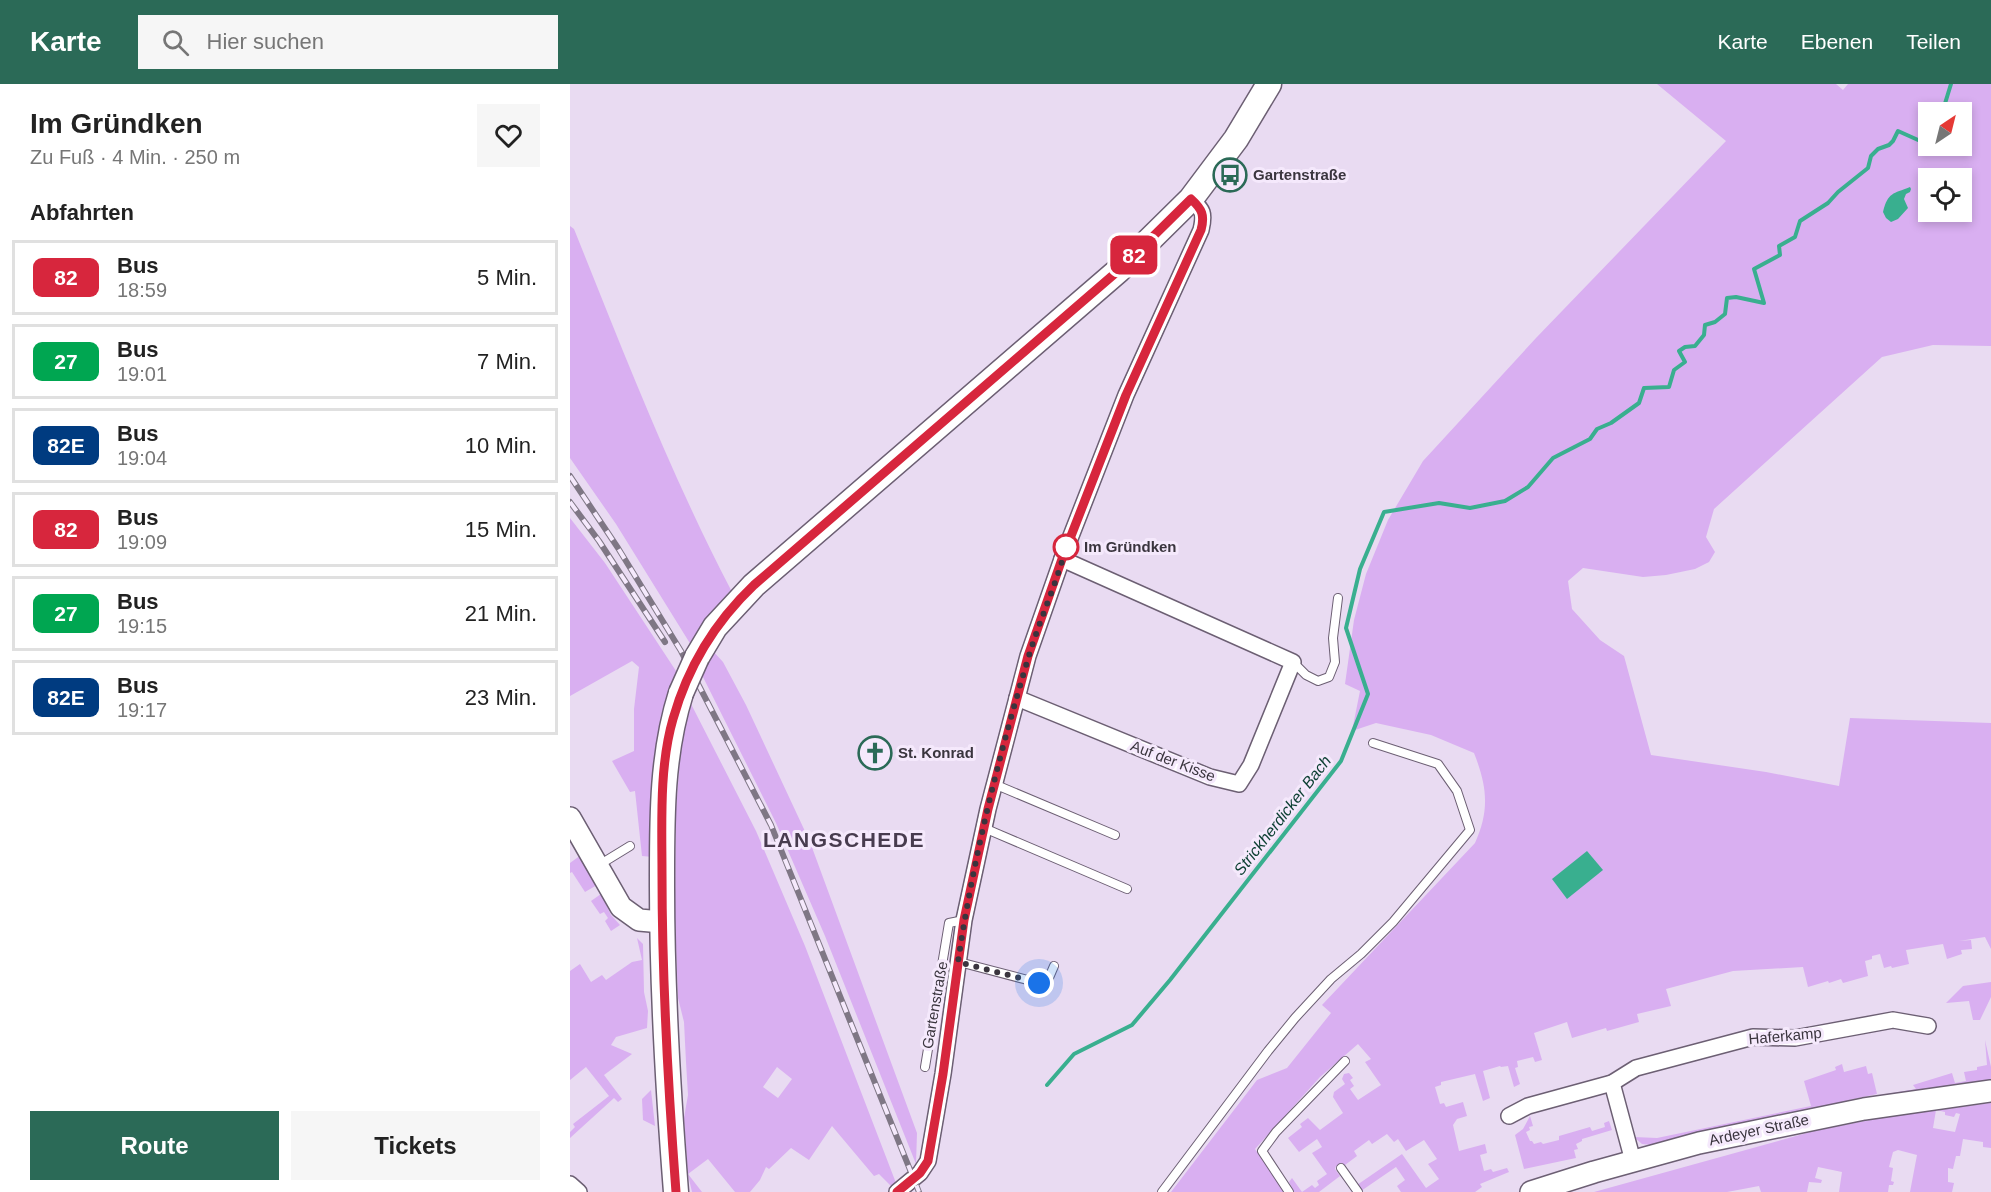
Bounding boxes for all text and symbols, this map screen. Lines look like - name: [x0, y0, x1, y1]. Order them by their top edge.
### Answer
- search box: [138, 15, 558, 69]
- text: Karte: [30, 26, 102, 57]
- icon: search: [159, 26, 192, 59]
- text: Hier suchen: [207, 29, 324, 54]
- text: Karte: [1718, 30, 1768, 53]
- text: Ebenen: [1801, 30, 1873, 53]
- text: Teilen: [1906, 30, 1961, 53]
- north arrow: [1918, 102, 1972, 156]
- map controls: [1918, 102, 1972, 222]
- button: heart: [477, 104, 540, 167]
- text: Im Gründken: [30, 108, 203, 139]
- text: Zu Fuß · 4 Min. · 250 m: [30, 146, 240, 168]
- bus stop icon: Gartenstraße: [1212, 157, 1248, 193]
- place label: Gartenstraße: [1253, 166, 1346, 183]
- button: locate: [1918, 168, 1972, 222]
- text: Abfahrten: [30, 200, 134, 225]
- line badge: 82: [1107, 236, 1161, 274]
- text: 82: [1122, 244, 1146, 267]
- text: Bus: [117, 253, 159, 278]
- text: 5 Min.: [477, 265, 537, 290]
- text: 82: [54, 266, 78, 289]
- text: 18:59: [117, 279, 167, 301]
- text: Bus: [117, 337, 159, 362]
- text: 7 Min.: [477, 349, 537, 374]
- text: 27: [54, 350, 78, 373]
- text: 19:01: [117, 363, 167, 385]
- text: Bus: [117, 421, 159, 446]
- text: 10 Min.: [465, 433, 537, 458]
- text: 82E: [47, 434, 85, 457]
- text: 19:04: [117, 447, 167, 469]
- text: Bus: [117, 505, 159, 530]
- text: 15 Min.: [465, 517, 537, 542]
- text: 82: [54, 518, 78, 541]
- text: 19:09: [117, 531, 167, 553]
- marker: Im Gründken: [1053, 534, 1079, 560]
- place label: Im Gründken: [1084, 538, 1177, 555]
- text: Bus: [117, 589, 159, 614]
- text: 21 Min.: [465, 601, 537, 626]
- text: 27: [54, 602, 78, 625]
- text: 19:15: [117, 615, 167, 637]
- text: Bus: [117, 673, 159, 698]
- text: 23 Min.: [465, 685, 537, 710]
- text: 82E: [47, 686, 85, 709]
- text: 19:17: [117, 699, 167, 721]
- church icon: St. Konrad: [857, 735, 893, 771]
- street label: Auf der Kisse: [1128, 737, 1218, 784]
- place label: St. Konrad: [898, 744, 974, 761]
- water label: Strickherdicker Bach: [1231, 752, 1334, 878]
- district label: LANGSCHEDE: [763, 828, 925, 851]
- street label: Gartenstraße: [918, 960, 951, 1050]
- your location: [1024, 968, 1054, 998]
- street label: Haferkamp: [1748, 1024, 1822, 1047]
- button: Route: [30, 1111, 279, 1180]
- button: Tickets: [291, 1111, 540, 1180]
- street label: Ardeyer Straße: [1707, 1111, 1810, 1148]

